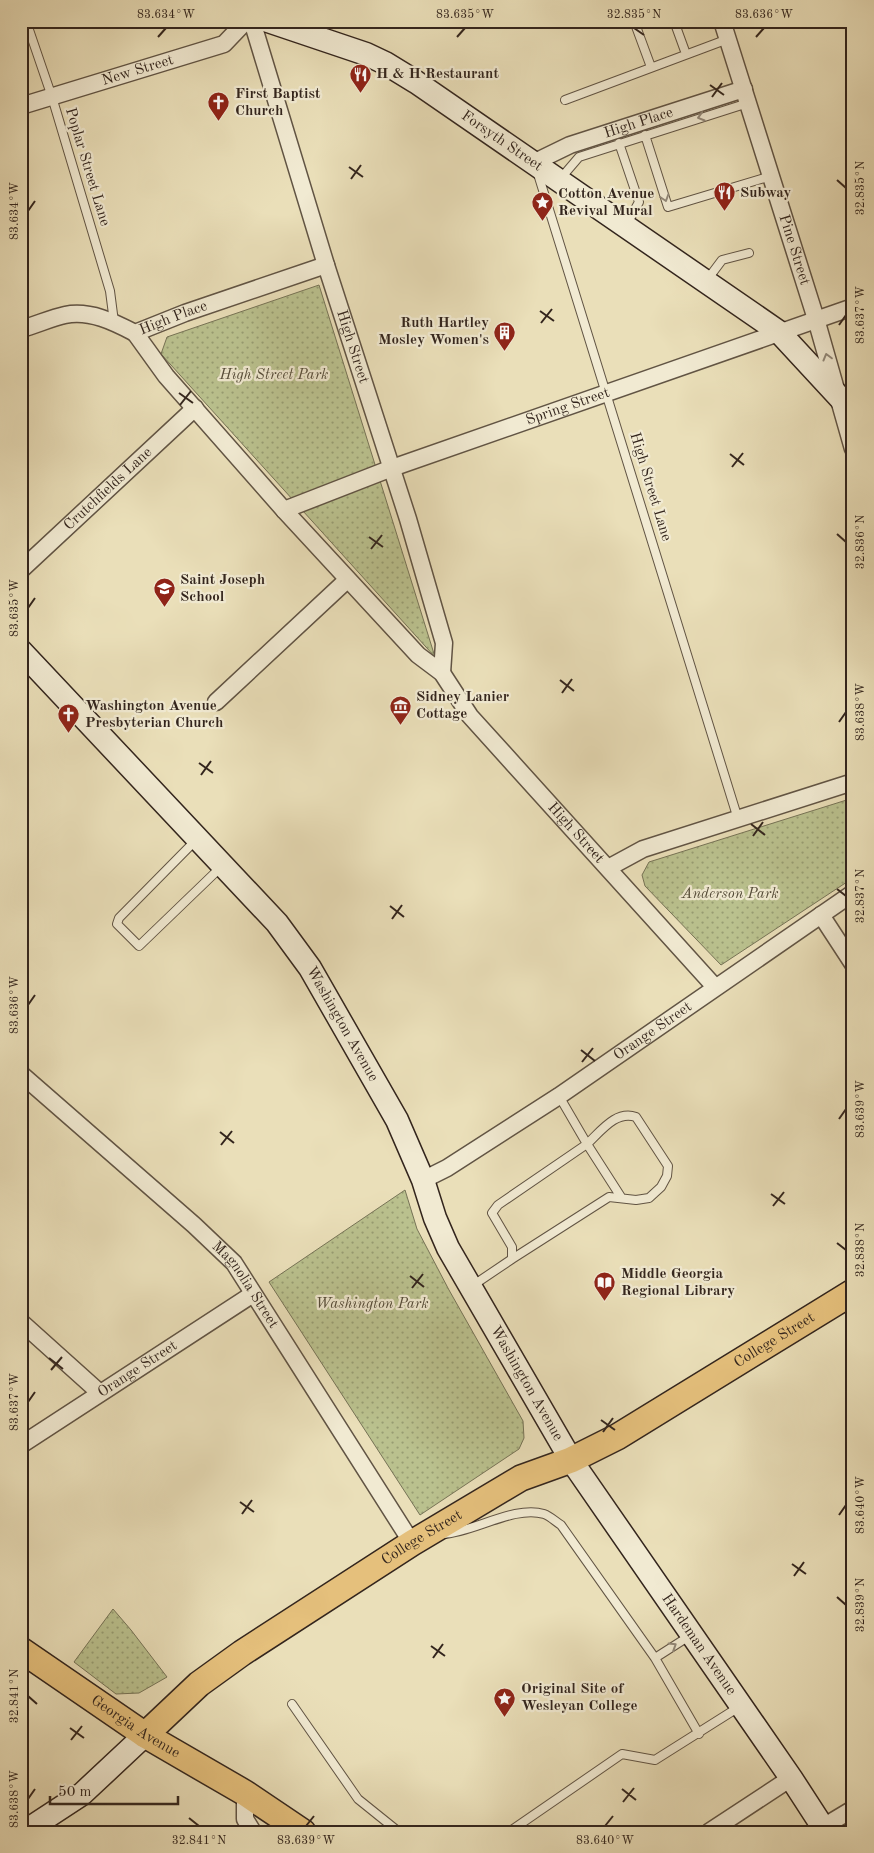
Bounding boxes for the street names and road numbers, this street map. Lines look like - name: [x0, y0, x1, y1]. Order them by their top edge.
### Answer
- street label: New Street: [100, 52, 175, 88]
- street label: High Place: [602, 105, 675, 141]
- street label: Poplar Street Lane: [62, 106, 112, 228]
- street label: Forsyth Street: [459, 108, 545, 174]
- street label: Pine Street: [776, 213, 812, 287]
- street label: High Place: [137, 298, 209, 338]
- street label: High Street: [334, 308, 371, 385]
- street label: Spring Street: [524, 385, 612, 428]
- street label: High Street Lane: [626, 431, 674, 543]
- street label: Crutchfields Lane: [61, 444, 155, 533]
- street label: High Street: [545, 800, 607, 866]
- street label: Washington Avenue: [303, 964, 381, 1084]
- street label: Orange Street: [611, 999, 695, 1063]
- street label: Magnolia Street: [209, 1239, 281, 1331]
- street label: College Street: [731, 1310, 817, 1371]
- street label: Washington Avenue: [487, 1323, 566, 1443]
- street label: Orange Street: [95, 1338, 180, 1400]
- street label: College Street: [379, 1507, 465, 1568]
- street label: Hardeman Avenue: [659, 1591, 739, 1698]
- street label: Georgia Avenue: [88, 1693, 183, 1761]

